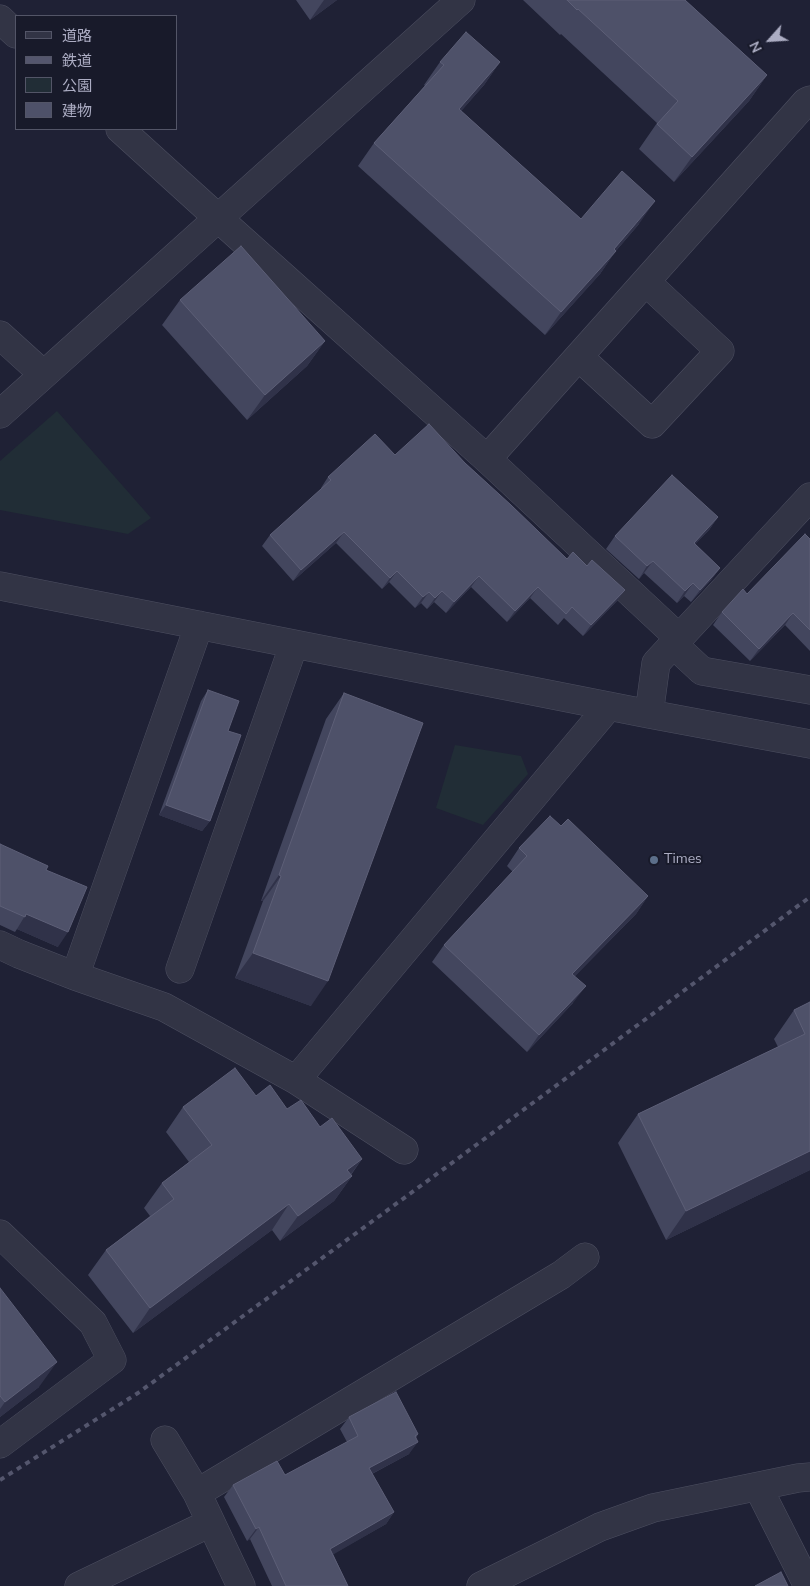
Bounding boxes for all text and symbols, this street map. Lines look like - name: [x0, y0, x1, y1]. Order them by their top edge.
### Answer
- legend: [15, 15, 178, 130]
- north arrow: [745, 15, 795, 65]
- text: 道路: [62, 26, 92, 46]
- text: N: [745, 38, 767, 56]
- text: 鉄道: [62, 51, 92, 71]
- text: 公園: [62, 76, 92, 96]
- text: 建物: [62, 101, 92, 121]
- place label: Times: [664, 852, 702, 868]
- marker: Times: [648, 854, 660, 866]

